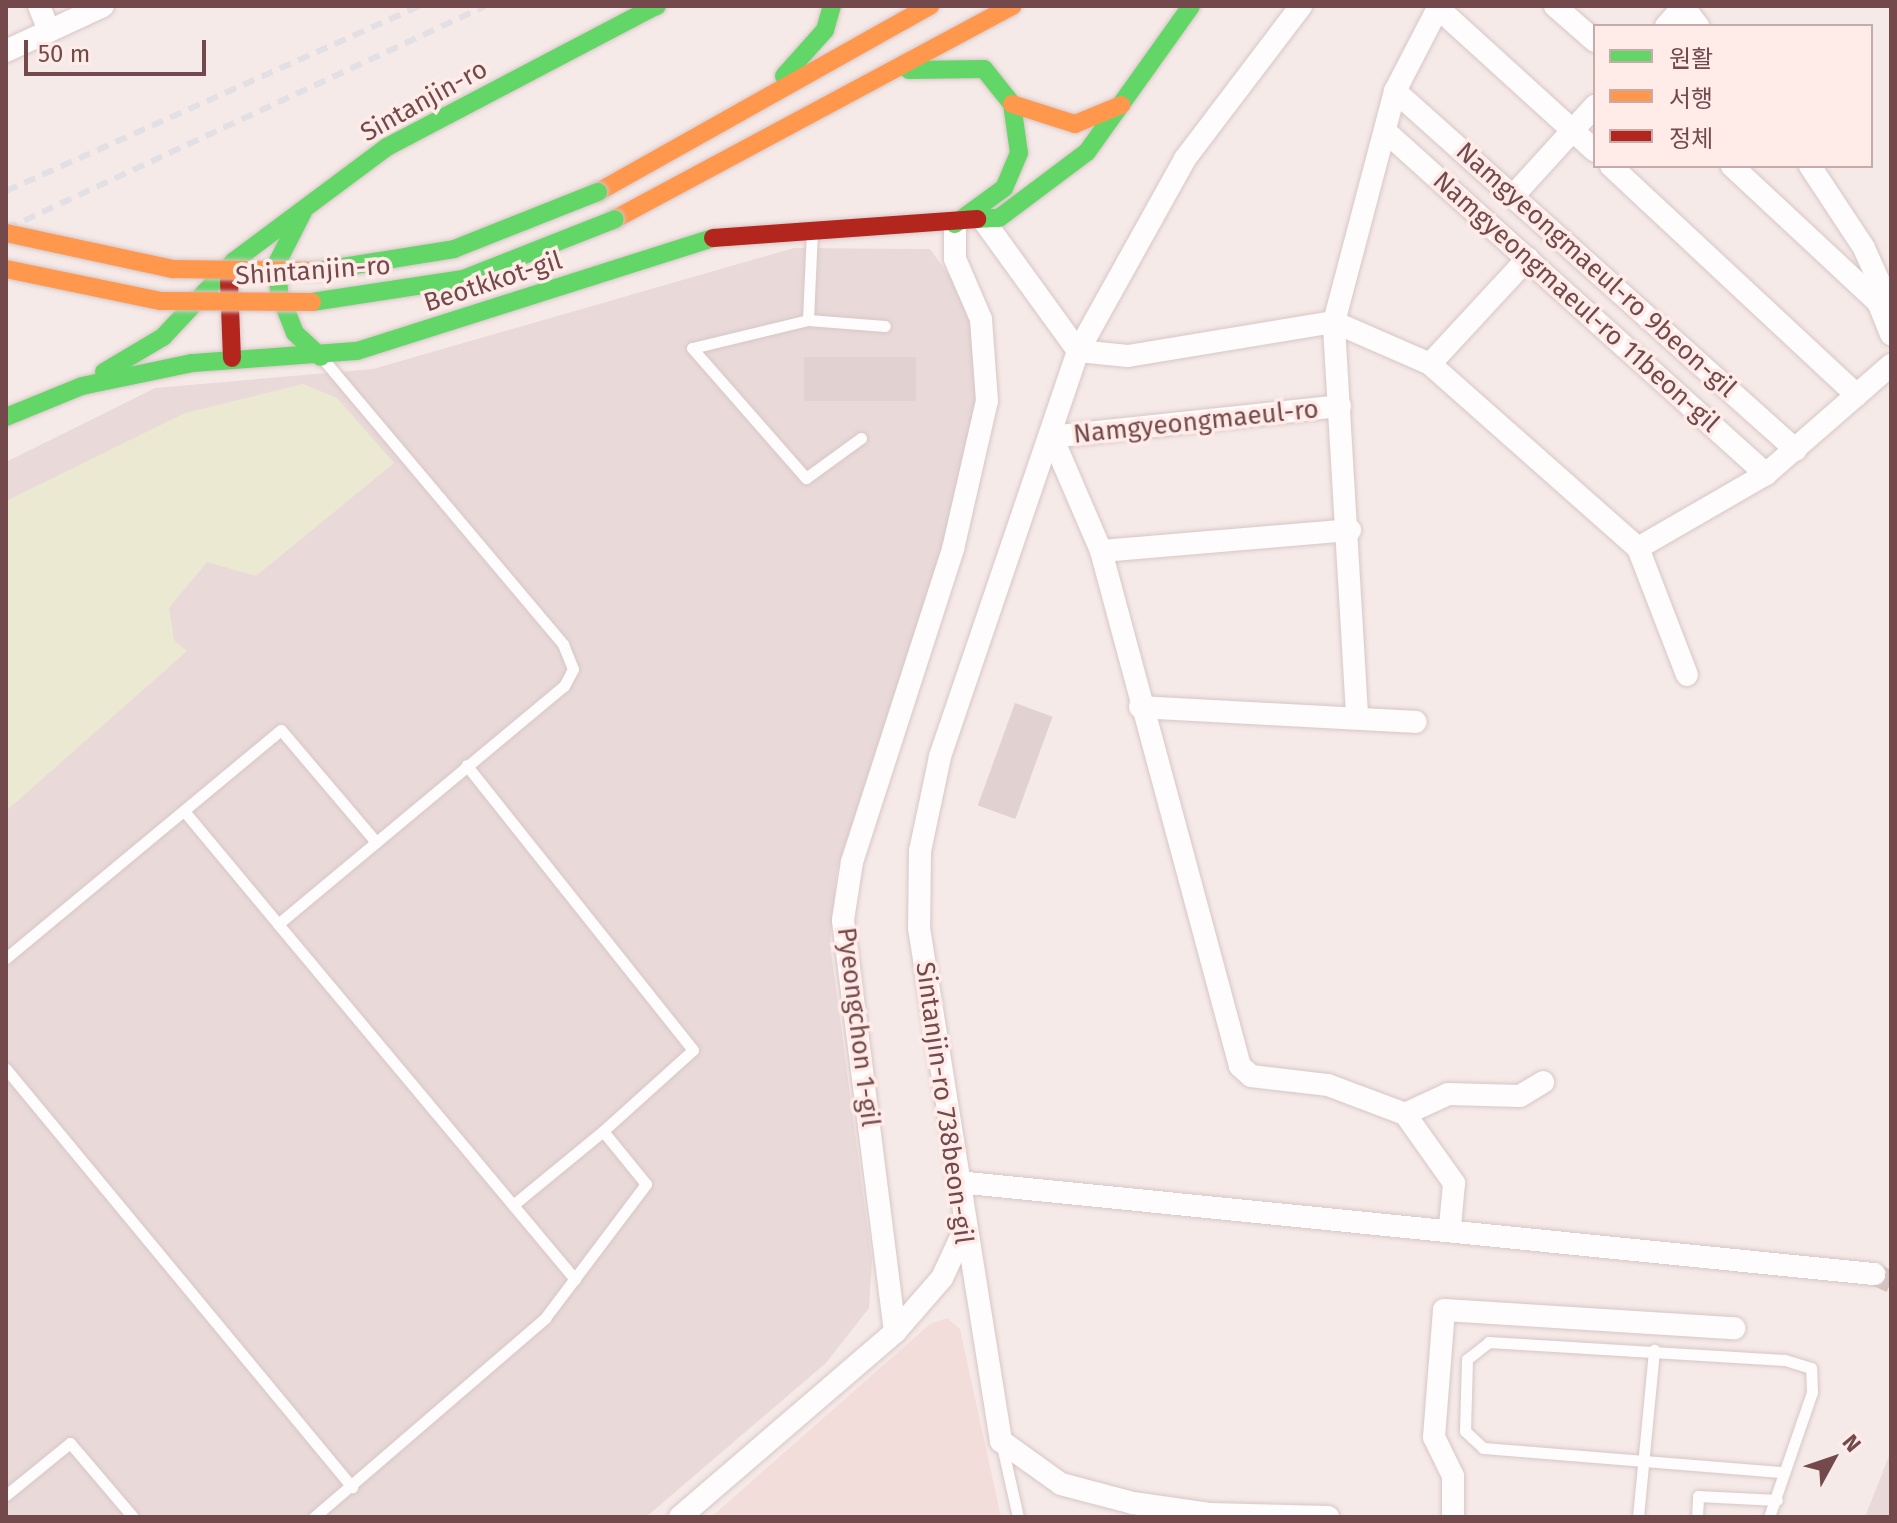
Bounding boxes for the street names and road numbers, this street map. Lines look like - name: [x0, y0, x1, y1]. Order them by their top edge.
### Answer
- street label: Sintanjin-ro: [355, 53, 493, 149]
- street label: Namgyeongmaeul-ro 9beon-gil: [1450, 136, 1742, 404]
- street label: Namgyeongmaeul-ro 11beon-gil: [1426, 165, 1726, 439]
- street label: Beotkkot-gil: [420, 245, 566, 319]
- street label: Shintanjin-ro: [234, 250, 392, 292]
- street label: Namgyeongmaeul-ro: [1072, 394, 1320, 450]
- street label: Pyeongchon 1-gil: [830, 926, 886, 1128]
- street label: Sintanjin-ro 738beon-gil: [909, 960, 979, 1246]

